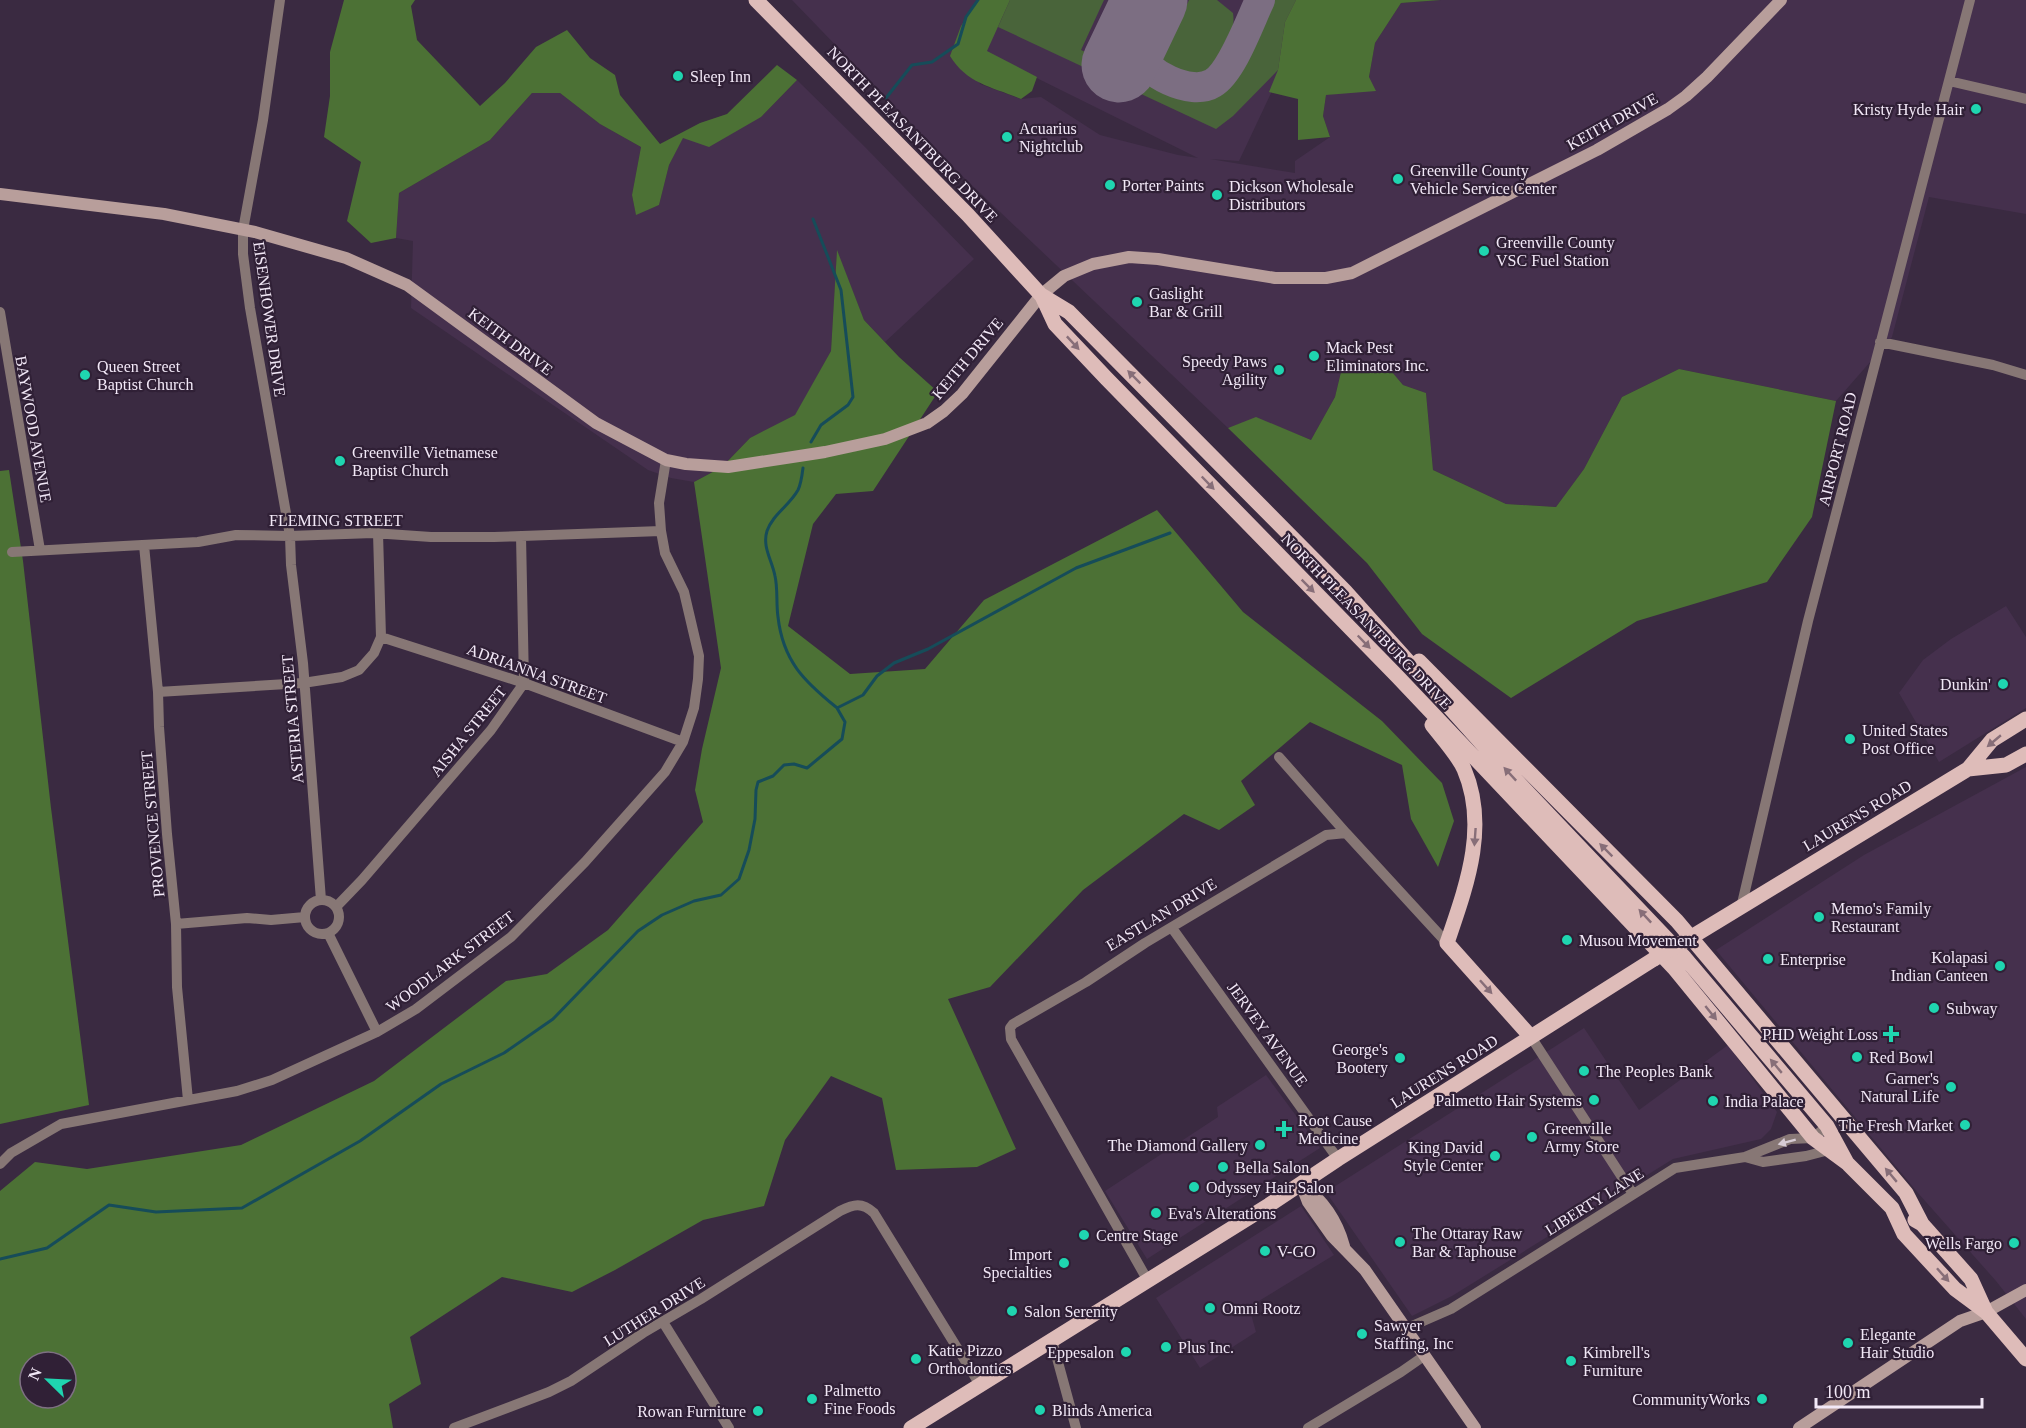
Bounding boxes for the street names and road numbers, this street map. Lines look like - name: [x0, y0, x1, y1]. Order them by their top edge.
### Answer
- street label: NORTH PLEASANTBURG DRIVE: [824, 43, 1001, 226]
- street label: KEITH DRIVE: [1564, 90, 1660, 153]
- street label: EISENHOWER DRIVE: [250, 240, 289, 398]
- street label: KEITH DRIVE: [465, 304, 556, 379]
- street label: KEITH DRIVE: [928, 314, 1006, 402]
- street label: BAYWOOD AVENUE: [12, 354, 55, 504]
- street label: AIRPORT ROAD: [1815, 391, 1860, 508]
- street label: FLEMING STREET: [269, 512, 403, 529]
- street label: NORTH PLEASANTBURG DRIVE: [1278, 530, 1455, 713]
- street label: ADRIANNA STREET: [465, 640, 609, 707]
- street label: ASTERIA STREET: [278, 654, 307, 784]
- street label: AISHA STREET: [427, 683, 510, 780]
- street label: PROVENCE STREET: [138, 750, 167, 898]
- street label: LAURENS ROAD: [1800, 776, 1914, 854]
- street label: EASTLAN DRIVE: [1103, 875, 1220, 954]
- street label: WOODLARK STREET: [383, 908, 518, 1015]
- street label: JERVEY AVENUE: [1224, 979, 1311, 1090]
- street label: LAURENS ROAD: [1388, 1032, 1501, 1111]
- street label: LIBERTY LANE: [1542, 1164, 1647, 1238]
- street label: LUTHER DRIVE: [601, 1273, 708, 1349]

